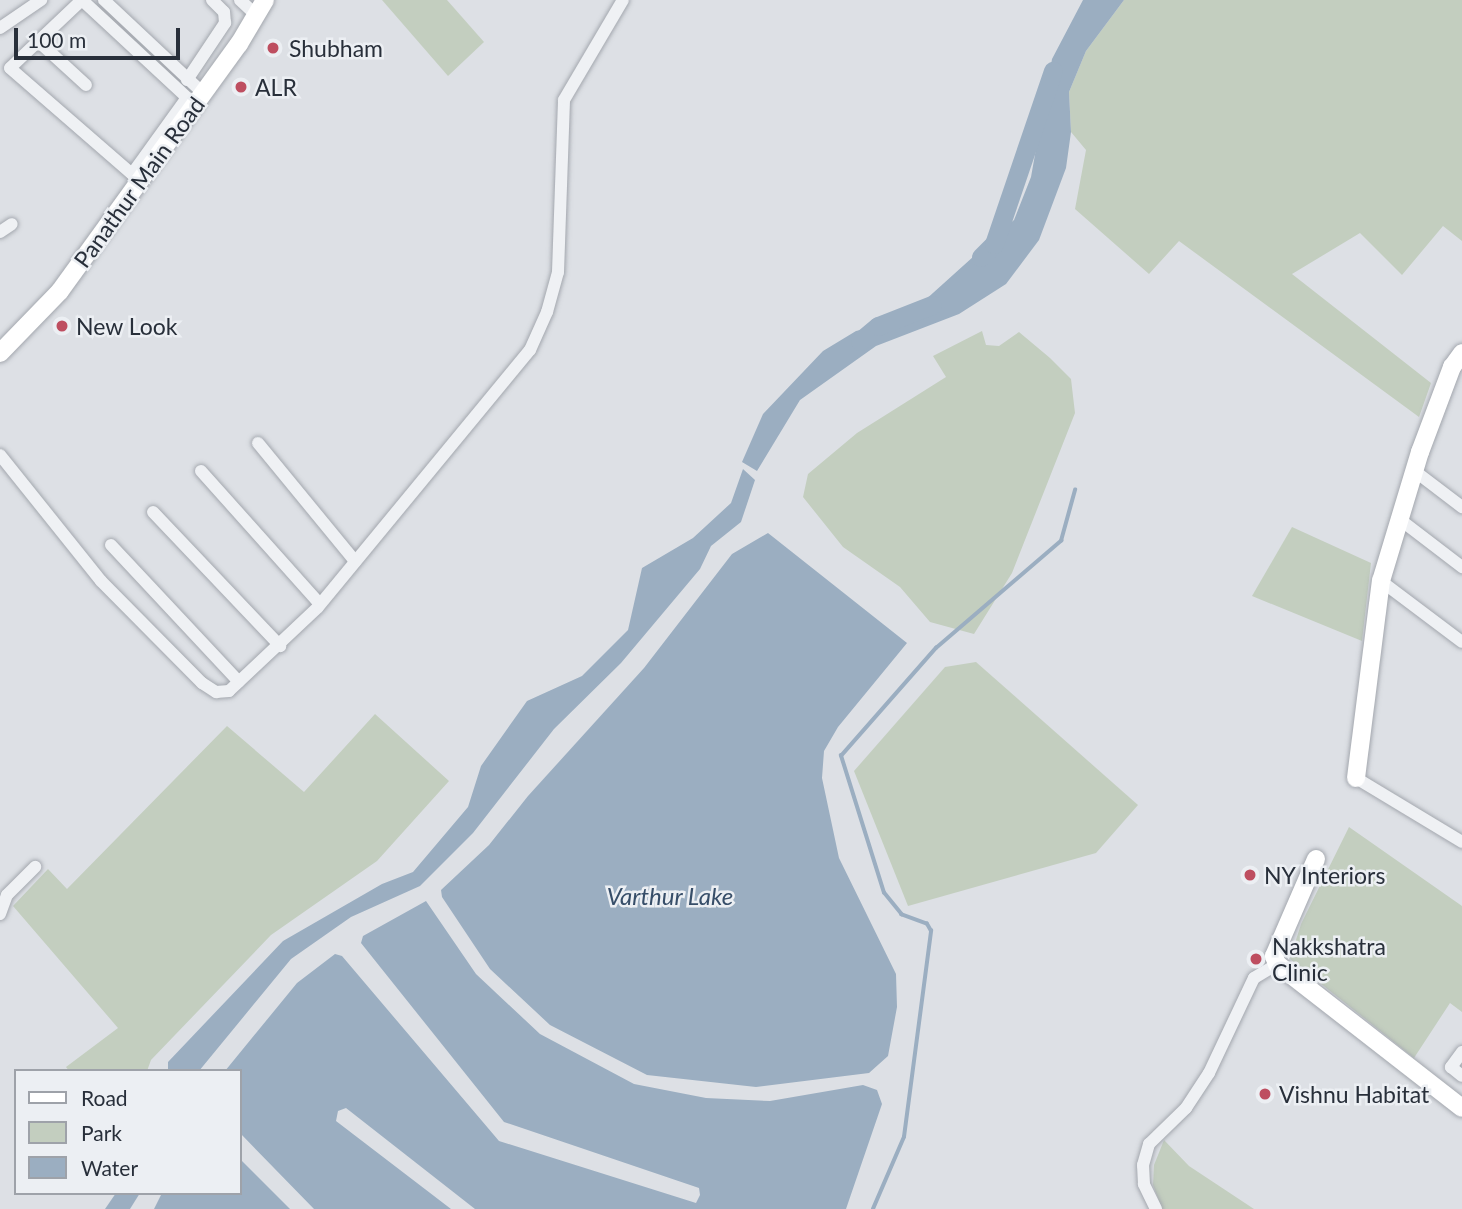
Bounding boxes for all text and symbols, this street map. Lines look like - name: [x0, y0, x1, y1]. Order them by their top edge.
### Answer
- scale bar: [18, 14, 184, 58]
- text: 100 m: [27, 27, 86, 52]
- place label: Shubham: [289, 34, 383, 62]
- marker: Shubham: [263, 38, 283, 58]
- place label: ALR: [255, 73, 297, 101]
- marker: ALR: [233, 79, 249, 95]
- street label: Panathur Main Road: [68, 91, 210, 273]
- place label: New Look: [76, 312, 178, 340]
- marker: New Look: [54, 318, 70, 334]
- place label: NY Interiors: [1264, 861, 1386, 889]
- marker: NY Interiors: [1242, 867, 1258, 883]
- water label: Varthur Lake: [606, 882, 734, 910]
- place label: Nakkshatra Clinic: [1272, 932, 1386, 986]
- marker: Nakkshatra Clinic: [1246, 949, 1266, 969]
- legend: [14, 1069, 242, 1195]
- place label: Vishnu Habitat: [1279, 1080, 1429, 1108]
- text: Road: [81, 1085, 128, 1110]
- marker: Vishnu Habitat: [1257, 1086, 1273, 1102]
- text: Park: [81, 1120, 122, 1145]
- text: Water: [81, 1155, 138, 1180]

